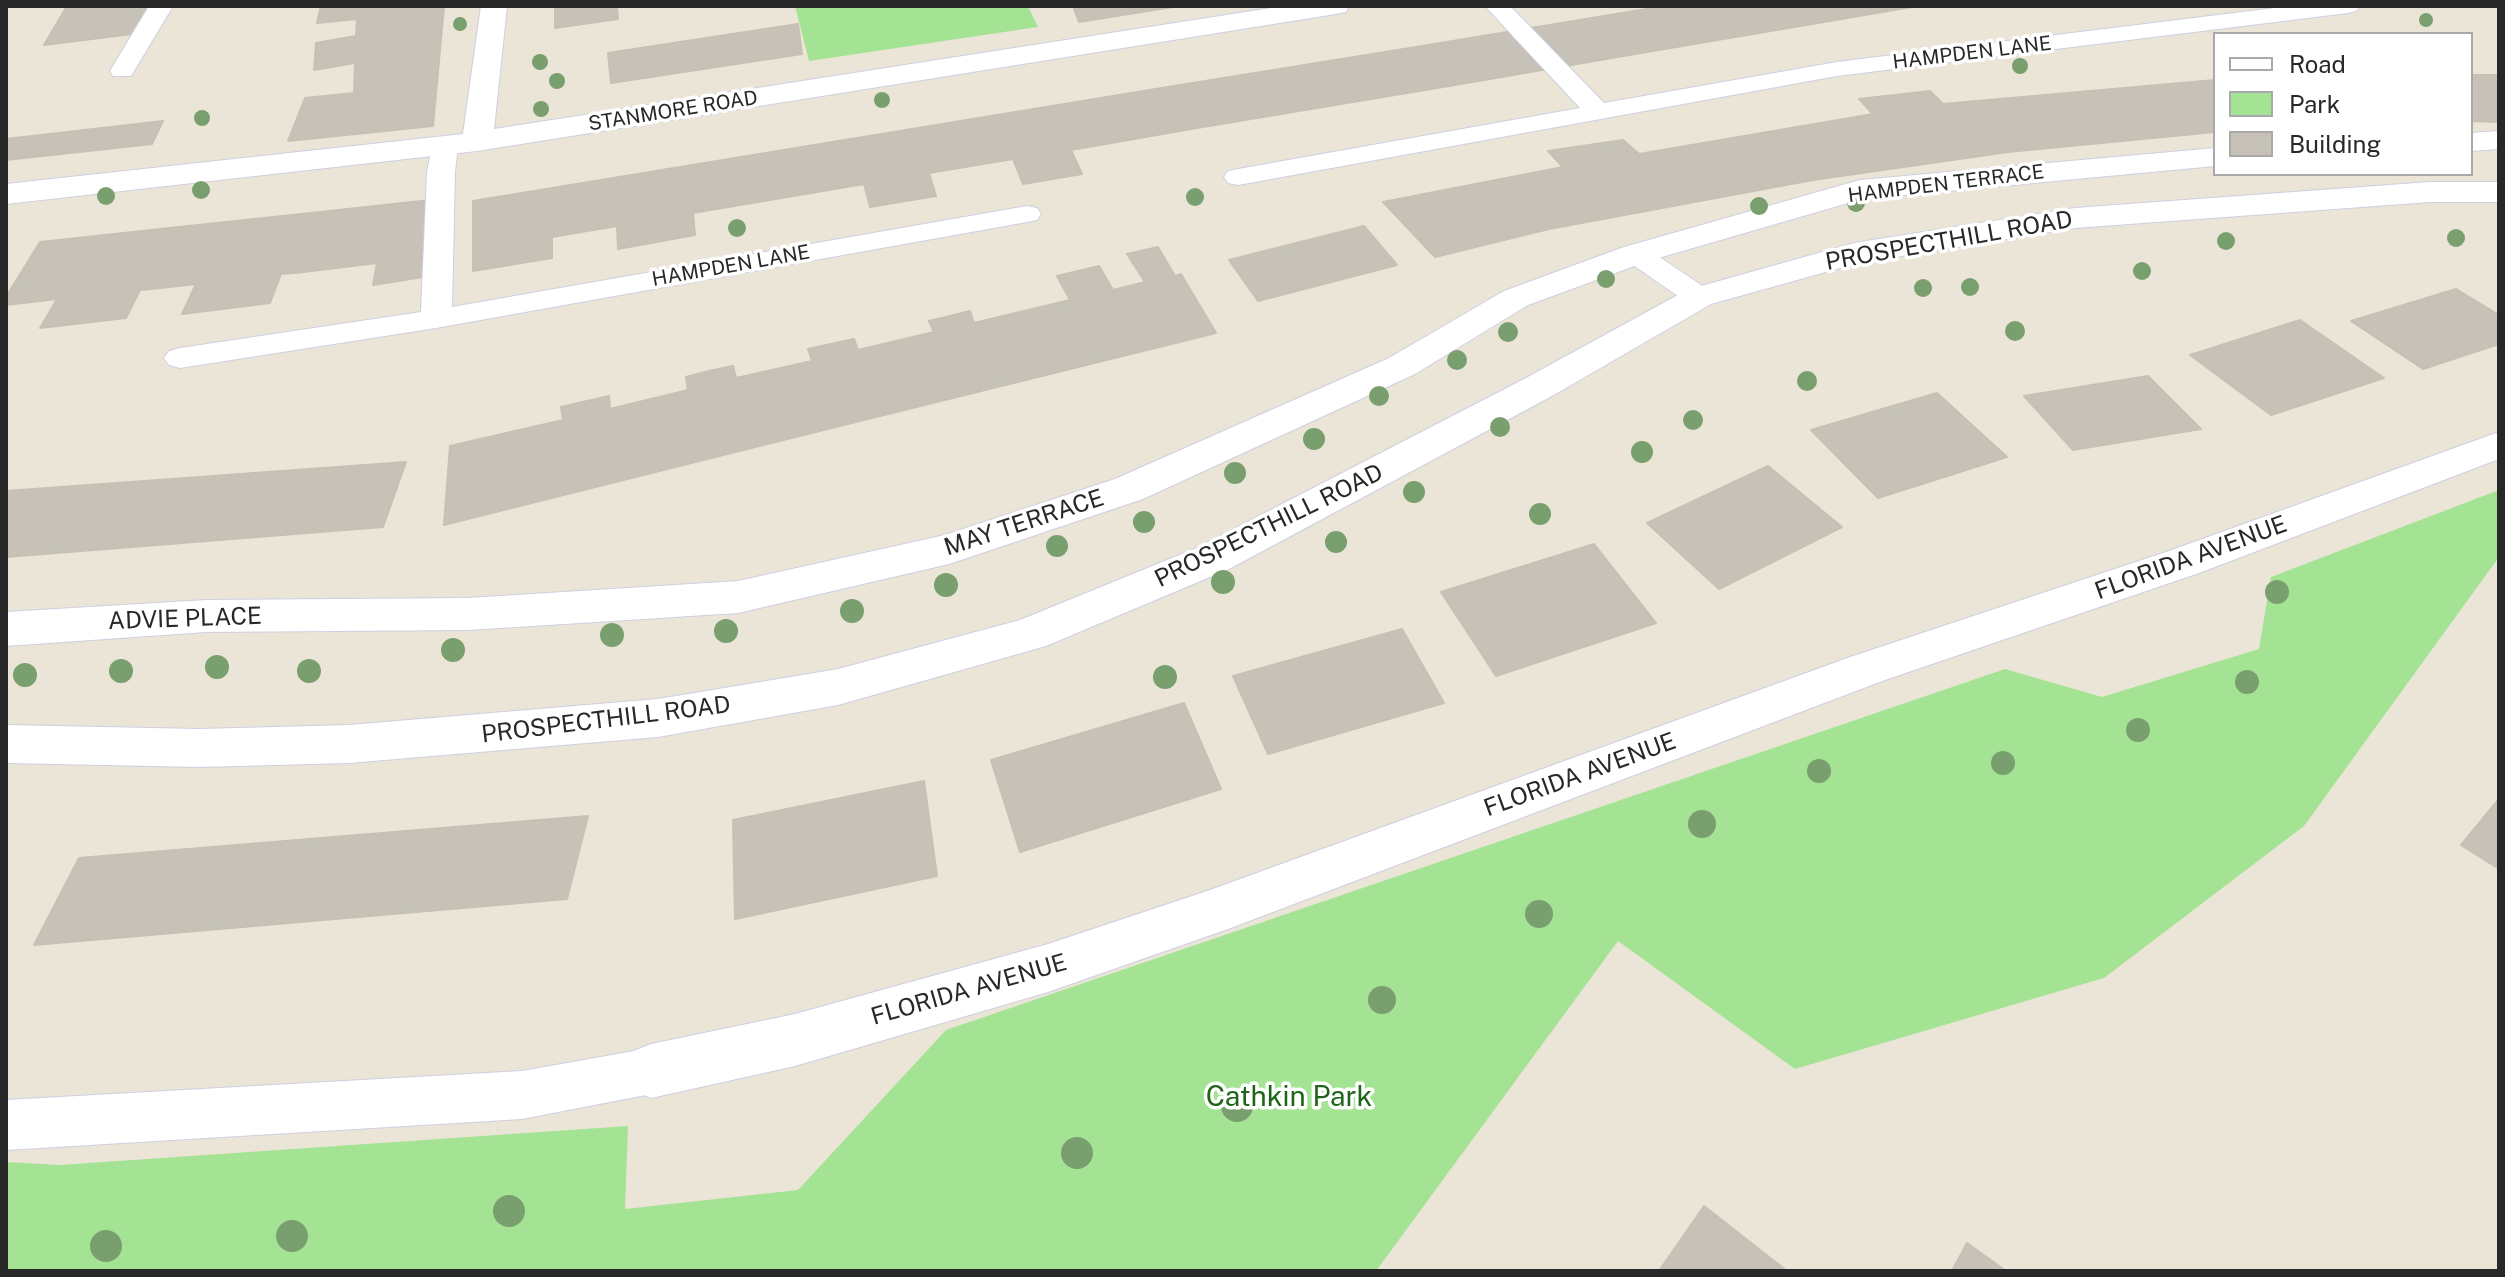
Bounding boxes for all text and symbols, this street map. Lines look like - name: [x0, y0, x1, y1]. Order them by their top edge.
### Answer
- street label: HAMPDEN LANE: [1891, 31, 2053, 75]
- legend: [2213, 32, 2473, 176]
- text: Road: [2289, 50, 2346, 78]
- street label: STANMORE ROAD: [587, 86, 759, 136]
- text: Park: [2289, 90, 2340, 118]
- text: Building: [2289, 130, 2381, 158]
- street label: HAMPDEN TERRACE: [1847, 160, 2045, 208]
- street label: PROSPECTHILL ROAD: [1823, 205, 2075, 277]
- street label: HAMPDEN LANE: [650, 240, 812, 292]
- street label: PROSPECTHILL ROAD: [1150, 458, 1388, 594]
- street label: MAY TERRACE: [940, 484, 1108, 562]
- street label: FLORIDA AVENUE: [2091, 510, 2291, 606]
- street label: ADVIE PLACE: [108, 602, 262, 636]
- street label: PROSPECTHILL ROAD: [480, 690, 732, 750]
- street label: FLORIDA AVENUE: [1480, 727, 1680, 823]
- street label: FLORIDA AVENUE: [868, 948, 1070, 1032]
- park label: Cathkin Park: [1206, 1080, 1372, 1114]

